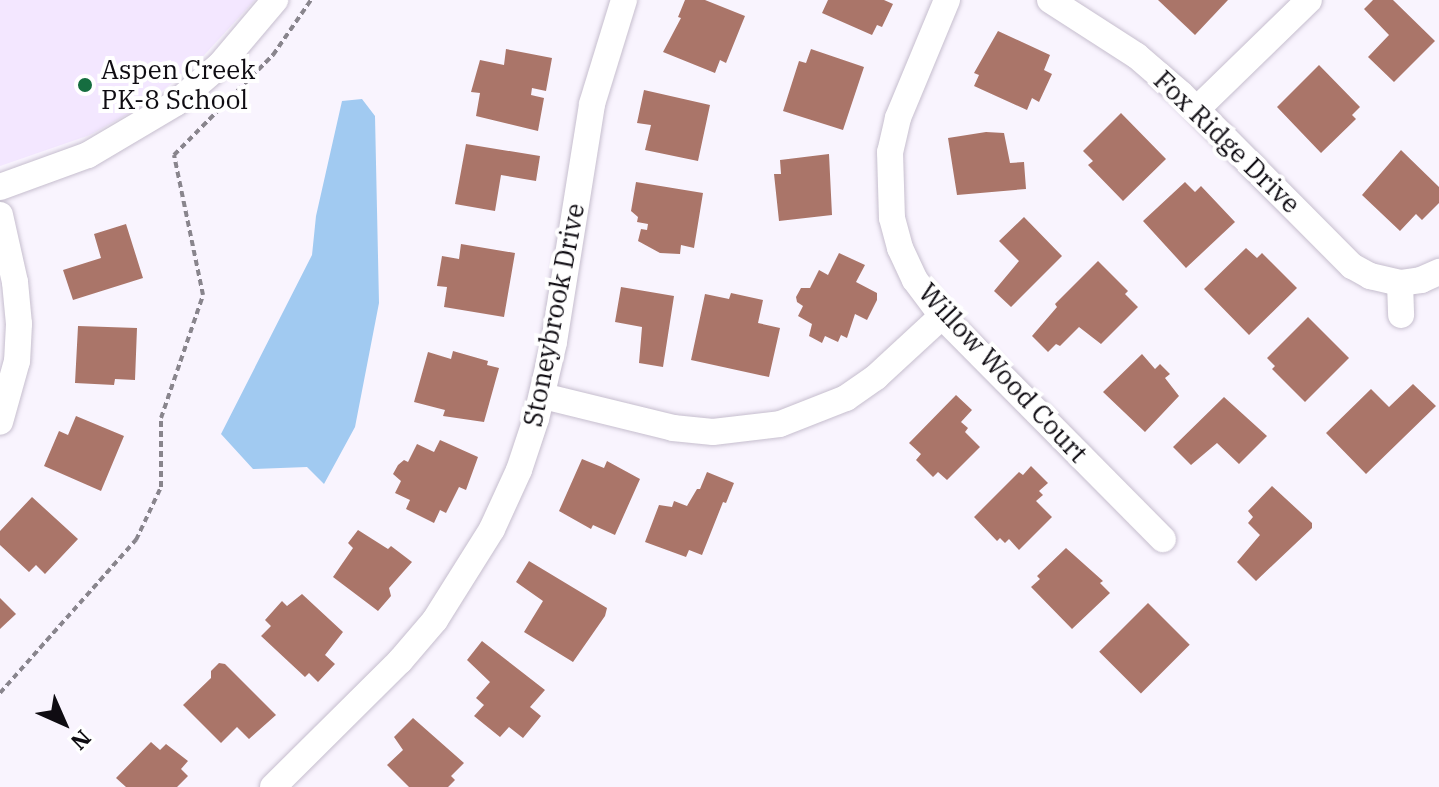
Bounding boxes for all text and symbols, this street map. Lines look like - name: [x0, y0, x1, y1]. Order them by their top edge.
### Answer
- place label: Aspen Creek PK-8 School: [101, 54, 255, 116]
- street label: Fox Ridge Drive: [1147, 64, 1307, 220]
- marker: Aspen Creek PK-8 School: [76, 76, 94, 94]
- street label: Stoneybrook Drive: [517, 201, 591, 429]
- street label: Willow Wood Court: [912, 277, 1094, 469]
- north arrow: [24, 683, 104, 763]
- text: N: [65, 724, 98, 757]

